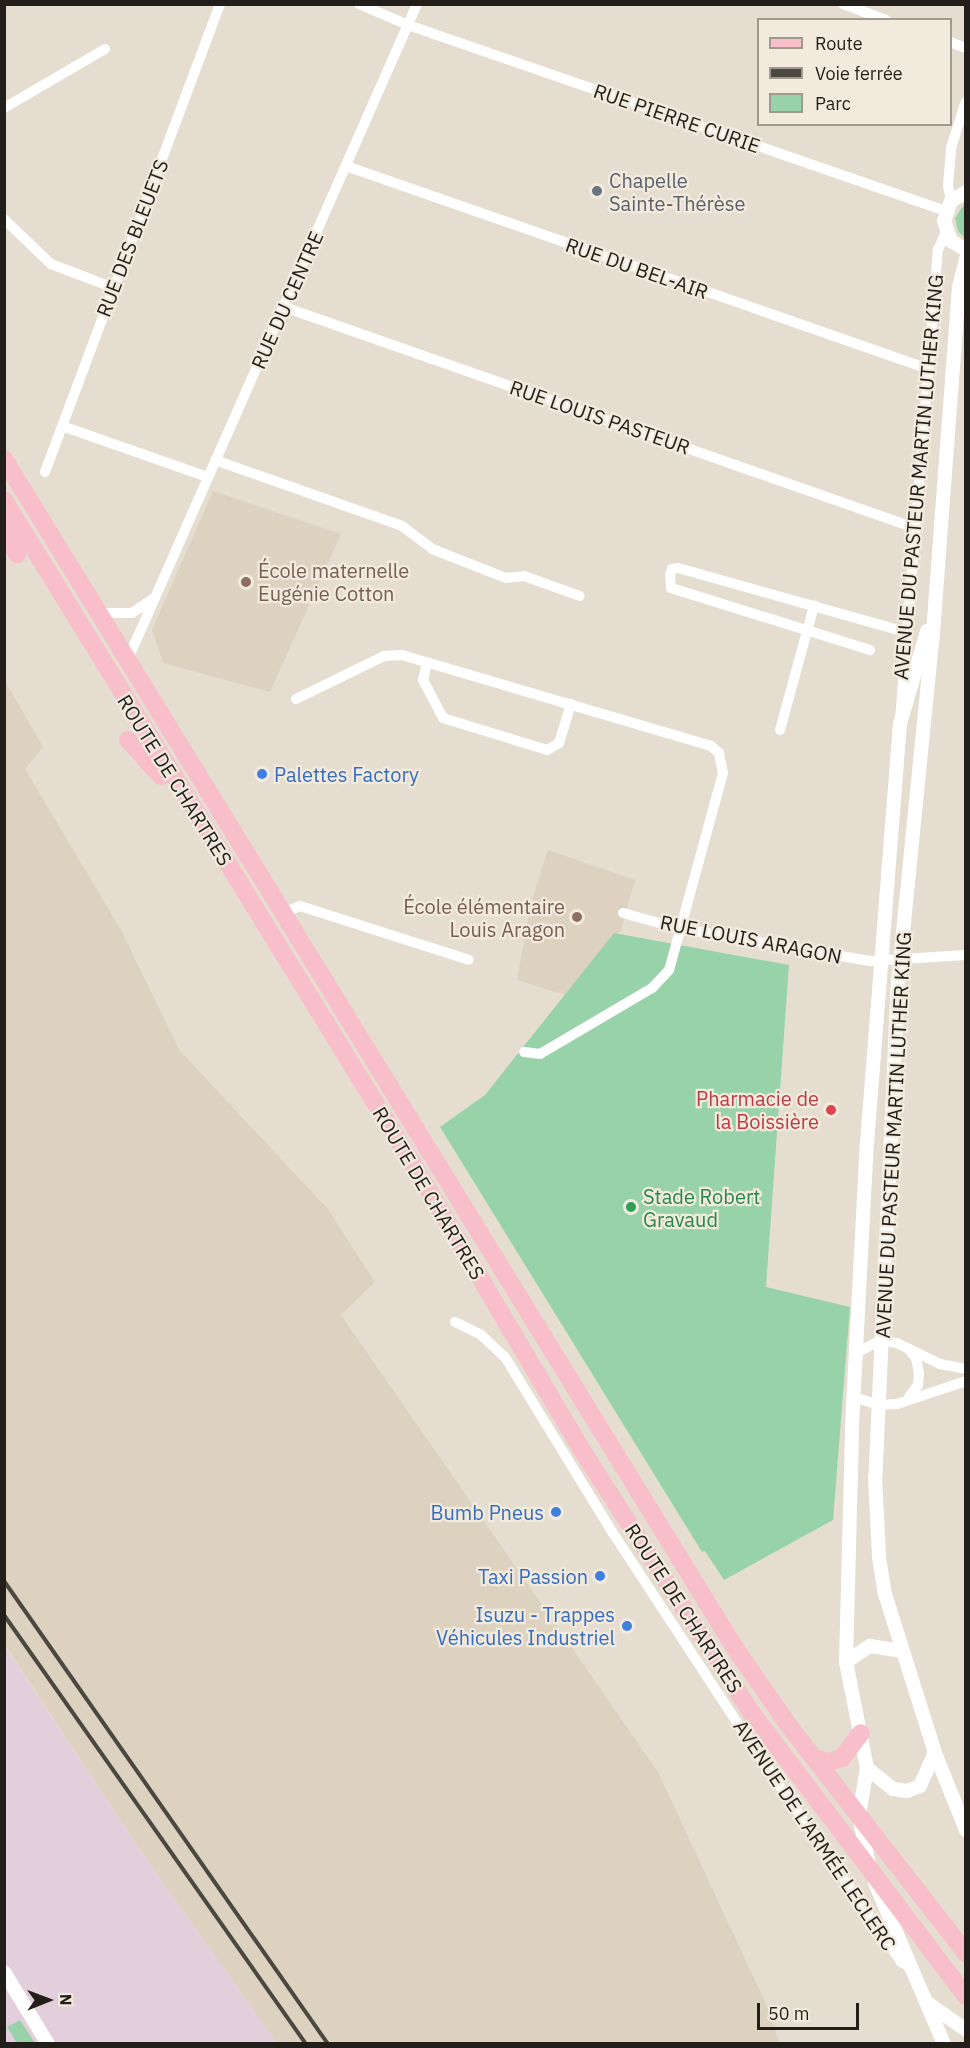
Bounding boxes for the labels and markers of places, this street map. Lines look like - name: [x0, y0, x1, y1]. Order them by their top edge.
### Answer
- place label: Chapelle Sainte-Thérèse: [609, 168, 745, 215]
- marker: Chapelle Sainte-Thérèse: [590, 184, 604, 198]
- place label: École maternelle Eugénie Cotton: [258, 558, 409, 605]
- marker: École maternelle Eugénie Cotton: [239, 575, 253, 589]
- place label: Palettes Factory: [274, 762, 419, 786]
- marker: Palettes Factory: [255, 767, 269, 781]
- place label: École élémentaire Louis Aragon: [403, 894, 565, 941]
- marker: École élémentaire Louis Aragon: [570, 910, 584, 924]
- place label: Pharmacie de la Boissière: [696, 1086, 819, 1133]
- marker: Pharmacie de la Boissière: [824, 1103, 838, 1117]
- place label: Stade Robert Gravaud: [643, 1184, 760, 1231]
- marker: Stade Robert Gravaud: [624, 1200, 638, 1214]
- place label: Bumb Pneus: [430, 1500, 544, 1524]
- marker: Bumb Pneus: [549, 1505, 563, 1519]
- place label: Taxi Passion: [478, 1564, 588, 1588]
- marker: Taxi Passion: [593, 1569, 607, 1583]
- place label: Isuzu - Trappes Véhicules Industriel: [436, 1602, 615, 1649]
- marker: Isuzu - Trappes Véhicules Industriel: [620, 1619, 634, 1633]

